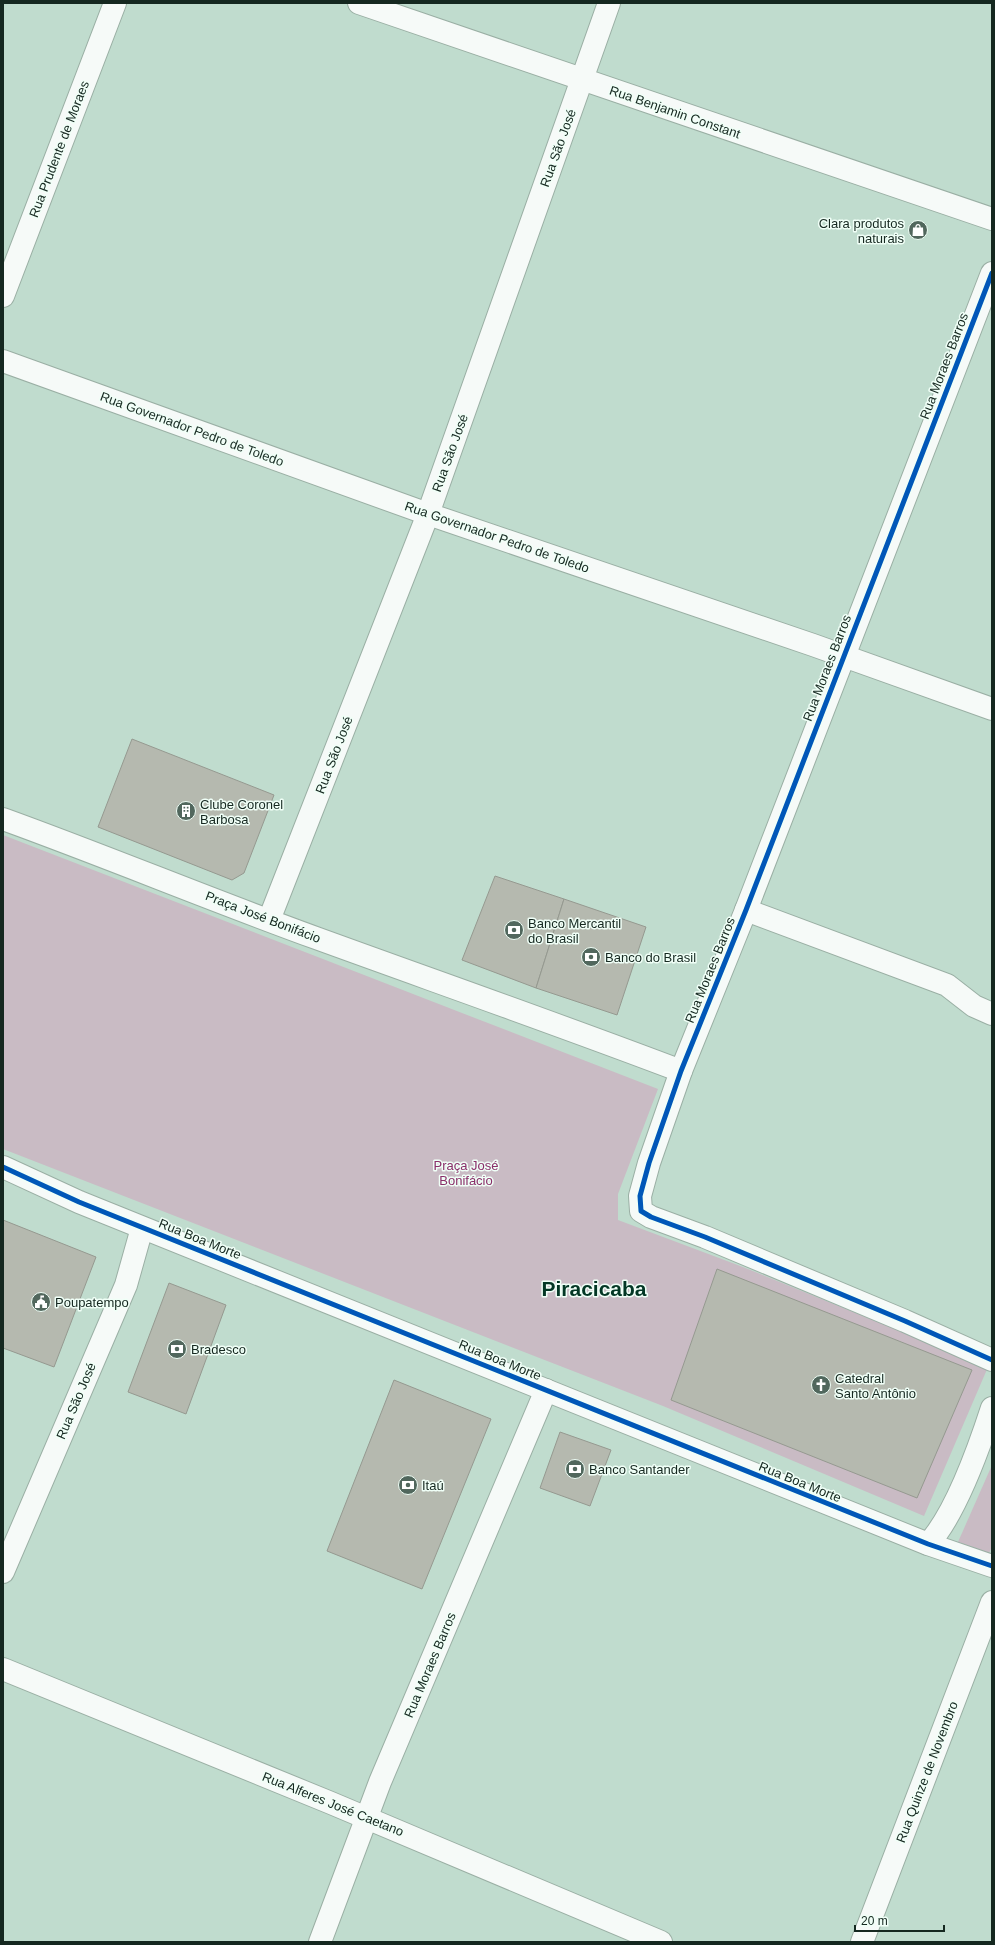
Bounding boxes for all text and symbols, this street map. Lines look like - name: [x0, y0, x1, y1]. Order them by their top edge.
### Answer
- street label: Rua Prudente de Moraes: [26, 78, 92, 219]
- street label: Rua Benjamin Constant: [608, 83, 743, 142]
- street label: Rua São José: [537, 107, 579, 189]
- place label: Clara produtos naturais: [819, 216, 904, 246]
- shop icon: Clara produtos naturais: [907, 219, 929, 241]
- street label: Rua Moraes Barros: [917, 310, 971, 421]
- street label: Rua Governador Pedro de Toledo: [98, 389, 286, 469]
- street label: Rua São José: [429, 412, 471, 494]
- street label: Rua Governador Pedro de Toledo: [403, 498, 591, 576]
- street label: Rua Moraes Barros: [800, 612, 854, 723]
- street label: Rua São José: [312, 714, 356, 796]
- place label: Clube Coronel Barbosa: [200, 797, 283, 827]
- building icon: Clube Coronel Barbosa: [175, 800, 197, 822]
- street label: Praça José Bonifácio: [203, 888, 323, 946]
- street label: Rua Moraes Barros: [682, 914, 738, 1025]
- place label: Banco Mercantil do Brasil: [528, 916, 621, 946]
- bank icon: Banco Mercantil do Brasil: [503, 919, 525, 941]
- bank icon: Banco do Brasil: [580, 946, 602, 968]
- place label: Banco do Brasil: [605, 950, 696, 965]
- park label: Praça José Bonifácio: [433, 1158, 499, 1188]
- street label: Rua Boa Morte: [157, 1216, 243, 1262]
- district label: Piracicaba: [541, 1277, 647, 1300]
- public building icon: Poupatempo: [30, 1291, 52, 1313]
- place label: Poupatempo: [55, 1295, 129, 1310]
- street label: Rua Boa Morte: [457, 1337, 543, 1383]
- bank icon: Bradesco: [166, 1338, 188, 1360]
- place label: Bradesco: [191, 1342, 246, 1357]
- street label: Rua São José: [53, 1360, 99, 1442]
- place label: Catedral Santo Antônio: [835, 1371, 916, 1401]
- church icon: Catedral Santo Antônio: [810, 1374, 832, 1396]
- bank icon: Banco Santander: [564, 1458, 586, 1480]
- street label: Rua Boa Morte: [757, 1459, 843, 1505]
- place label: Banco Santander: [589, 1462, 690, 1477]
- bank icon: Itaú: [397, 1474, 419, 1496]
- place label: Itaú: [422, 1478, 444, 1493]
- street label: Rua Moraes Barros: [401, 1610, 459, 1720]
- street label: Rua Quinze de Novembro: [893, 1699, 961, 1845]
- street label: Rua Alferes José Caetano: [260, 1769, 406, 1839]
- scale bar: [855, 1907, 944, 1933]
- text: 20 m: [861, 1914, 888, 1928]

